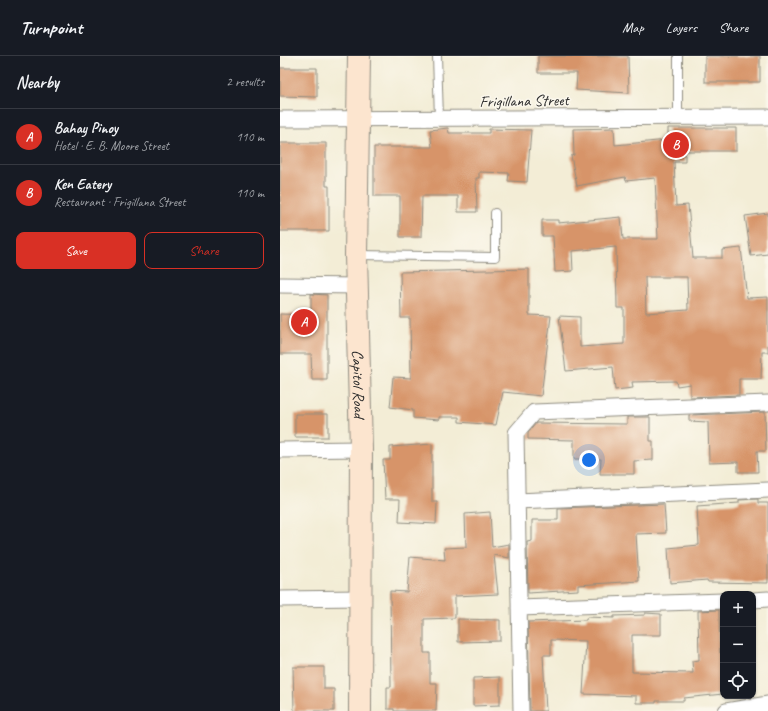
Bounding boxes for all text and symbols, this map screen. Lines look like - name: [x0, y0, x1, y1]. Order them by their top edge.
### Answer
- text: Turnpoint: [20, 16, 82, 40]
- text: Map: [622, 19, 644, 36]
- text: Layers: [666, 19, 697, 36]
- text: Share: [719, 19, 748, 36]
- text: Nearby: [16, 72, 59, 93]
- text: 2 results: [226, 74, 264, 90]
- street label: Frigillana Street: [479, 90, 570, 112]
- text: Bahay Pinoy: [54, 119, 118, 138]
- text: A: [26, 129, 32, 145]
- text: 110 m: [236, 129, 264, 145]
- pin: B: [663, 130, 689, 160]
- text: Hotel · E. B. Moore Street: [54, 138, 169, 154]
- text: Ken Eatery: [54, 175, 111, 194]
- text: B: [26, 185, 32, 201]
- text: 110 m: [236, 185, 264, 201]
- text: Restaurant · Frigillana Street: [54, 194, 186, 210]
- button: Save: [16, 232, 136, 269]
- button: Share: [144, 232, 264, 269]
- pin: A: [291, 307, 317, 337]
- street label: Capitol Road: [347, 350, 369, 421]
- your location: [579, 450, 599, 470]
- map controls: [720, 591, 756, 699]
- button: +: [720, 591, 756, 627]
- button: −: [720, 627, 756, 663]
- button: locate: [720, 663, 756, 699]

